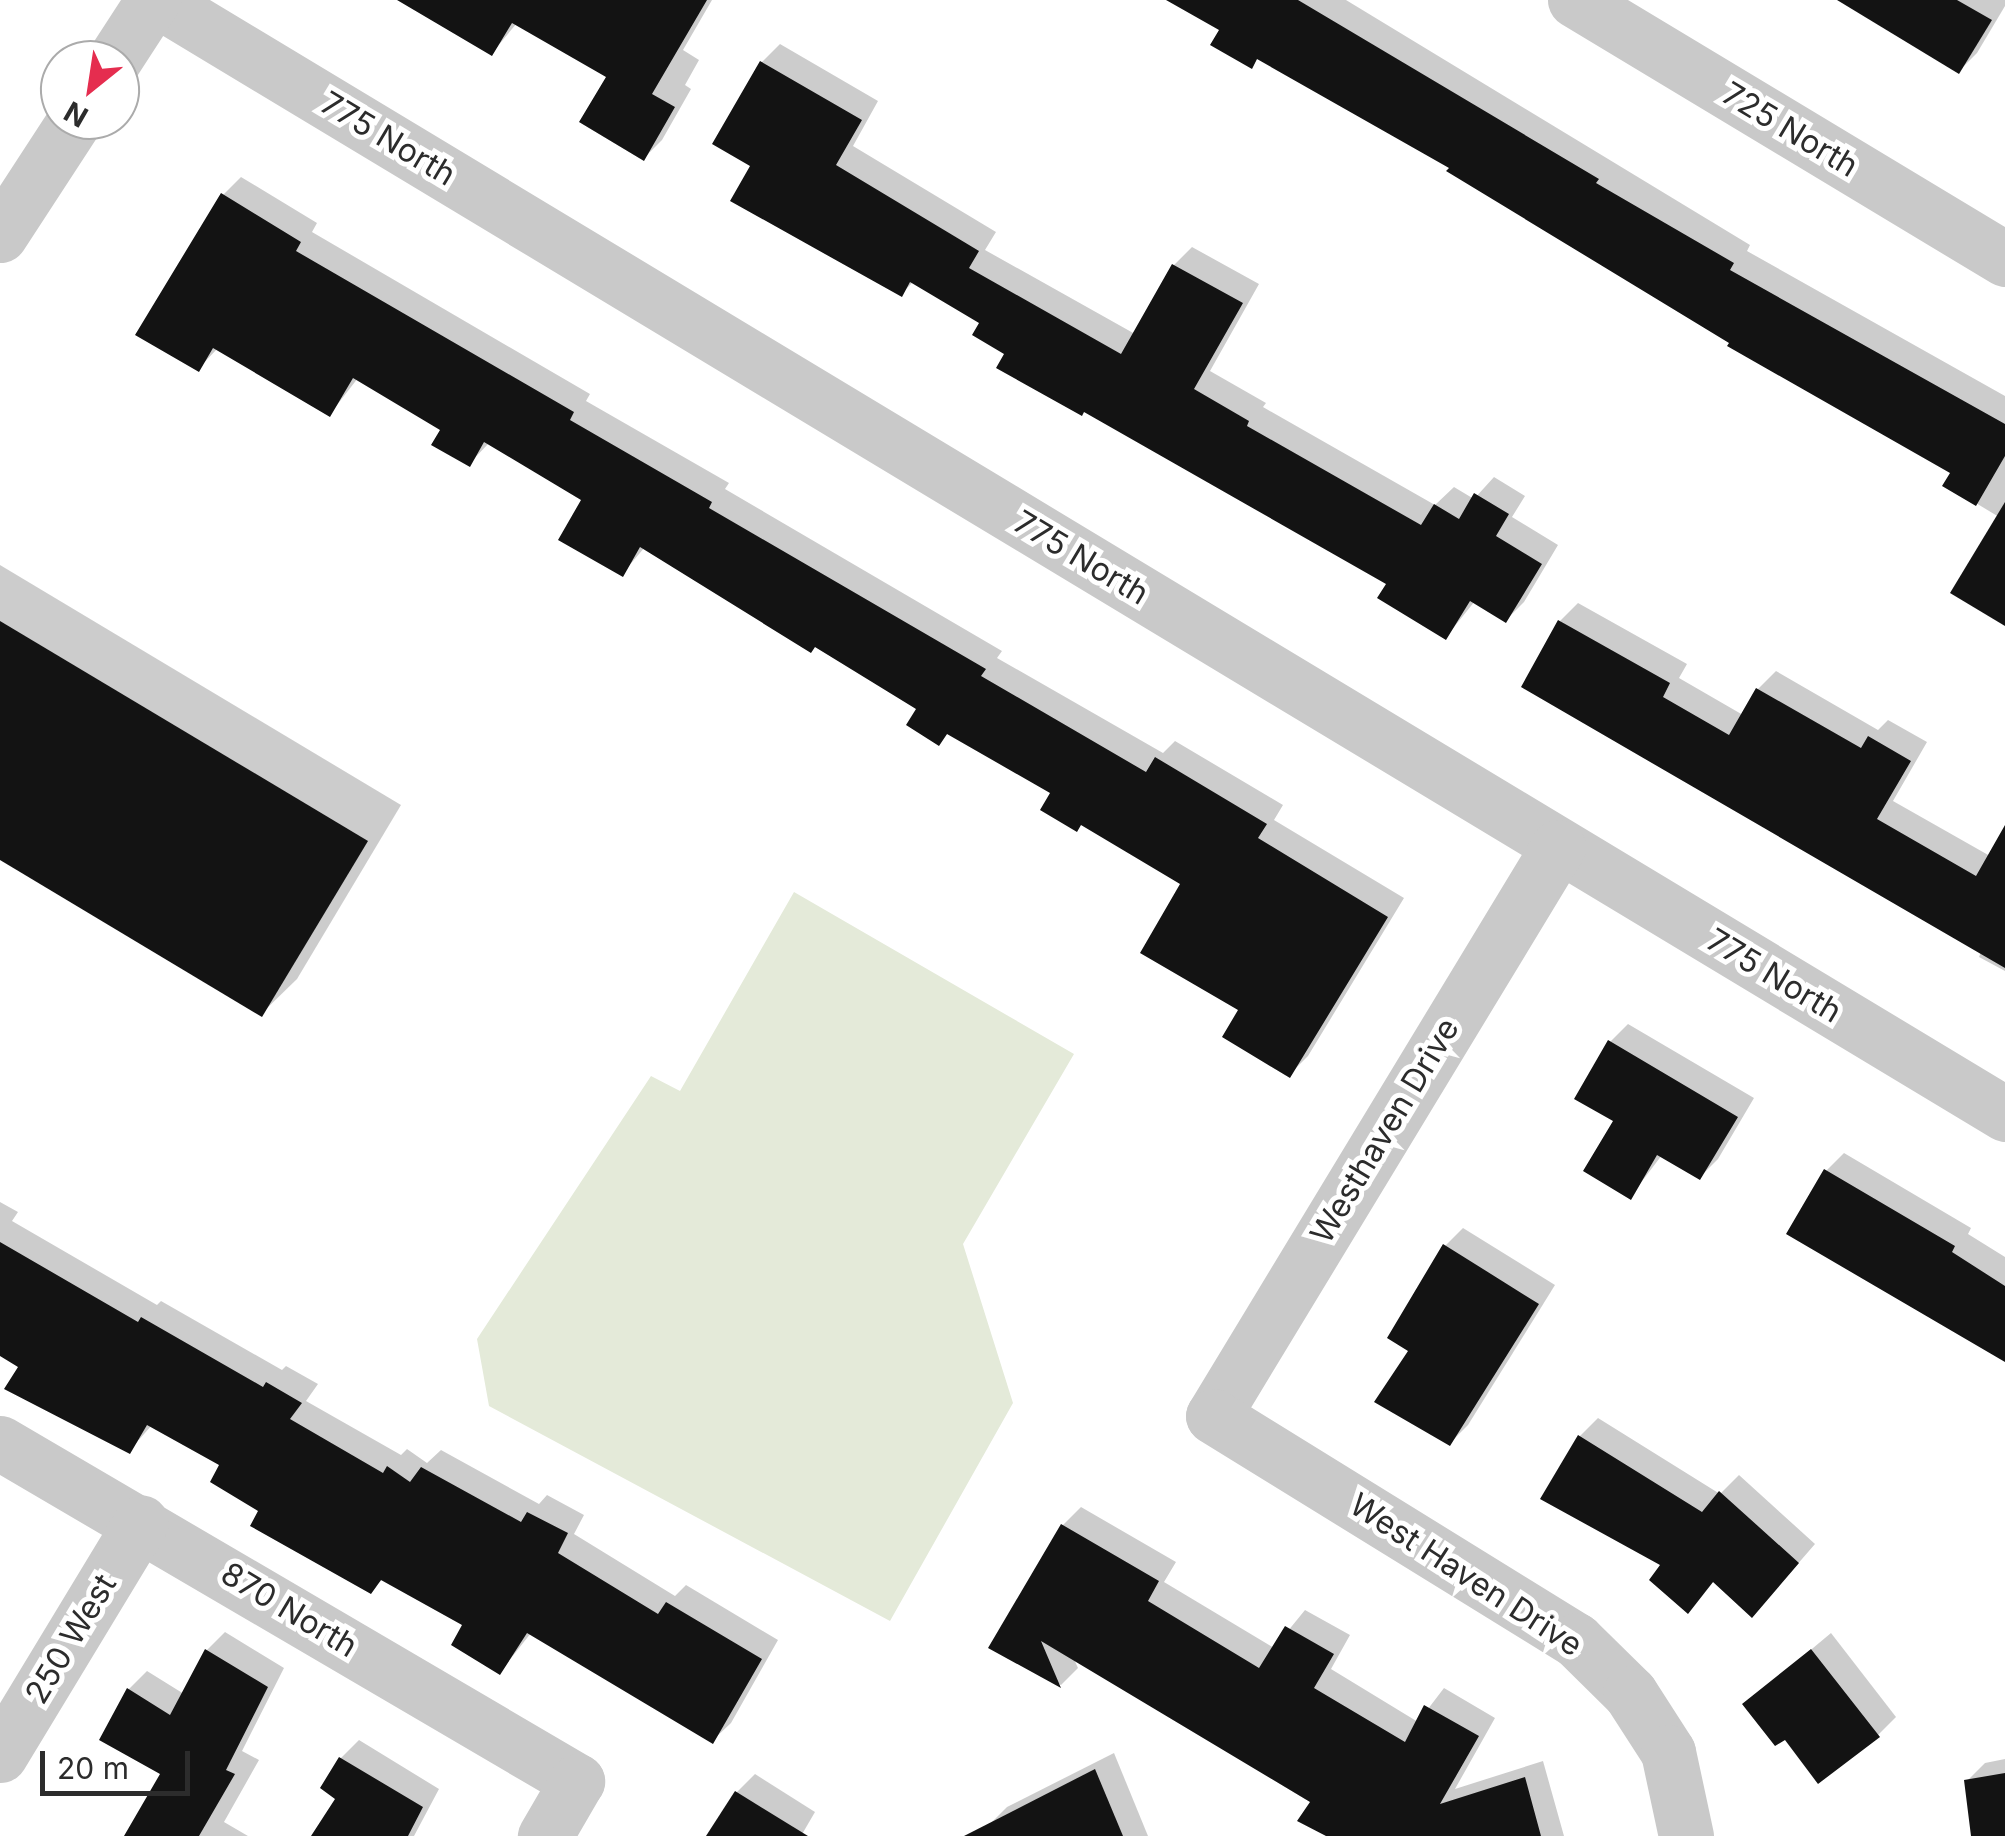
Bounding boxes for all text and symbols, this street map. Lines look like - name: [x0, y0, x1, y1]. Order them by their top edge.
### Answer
- north arrow: [40, 40, 140, 140]
- street label: 725 North: [1715, 75, 1865, 185]
- street label: 775 North: [314, 84, 462, 194]
- text: N: [58, 94, 94, 134]
- street label: 775 North: [1007, 503, 1155, 613]
- street label: 775 North: [1700, 921, 1848, 1031]
- street label: Westhaven Drive: [1303, 1012, 1467, 1250]
- street label: West Haven Drive: [1343, 1485, 1589, 1665]
- street label: 870 North: [214, 1554, 364, 1666]
- street label: 250 West: [17, 1567, 125, 1711]
- scale bar: [45, 1731, 195, 1793]
- text: 20 m: [57, 1750, 129, 1786]

